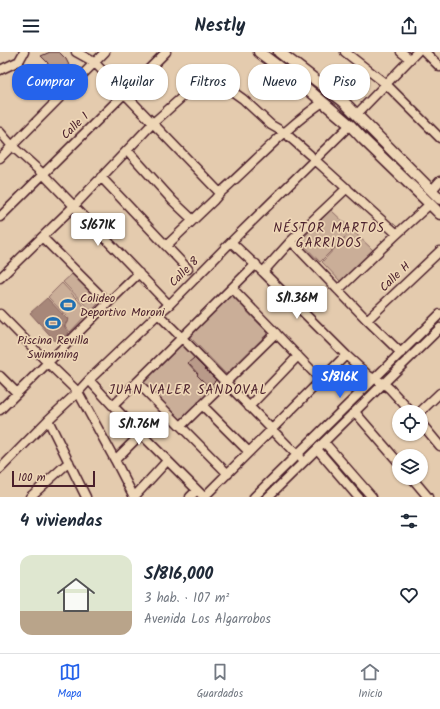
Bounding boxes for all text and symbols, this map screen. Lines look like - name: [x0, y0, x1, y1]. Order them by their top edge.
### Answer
- text: Nestly: [195, 12, 245, 41]
- icon: menu: [20, 15, 42, 37]
- icon: share: [398, 15, 420, 37]
- chip: Comprar: [12, 64, 88, 100]
- chip: Alquilar: [96, 64, 168, 100]
- chip: Filtros: [176, 64, 240, 100]
- chip: Nuevo: [248, 64, 311, 100]
- chip: Piso: [319, 64, 370, 100]
- street label: Calle 1: [57, 108, 94, 144]
- pin: S/671K: [65, 213, 131, 247]
- text: S/671K: [80, 215, 116, 236]
- district label: NÉSTOR MARTOS GARRIDOS: [273, 218, 385, 254]
- street label: Calle 8: [165, 252, 204, 291]
- street label: Calle H: [375, 257, 415, 297]
- pin: S/1.36M: [260, 286, 334, 320]
- text: S/1.36M: [276, 288, 318, 309]
- place label: Colideo Deportivo Moroni: [80, 289, 166, 322]
- sports icon: Colideo Deportivo Moroni: [59, 296, 77, 314]
- sports icon: Piscina Revilla Swimming: [44, 314, 62, 332]
- place label: Piscina Revilla Swimming: [17, 331, 89, 364]
- pin: S/816K: [307, 365, 373, 399]
- text: S/816K: [321, 367, 359, 388]
- district label: JUAN VALER SANDOVAL: [109, 380, 267, 401]
- map controls: [392, 405, 428, 485]
- button: locate: [392, 405, 428, 441]
- pin: S/1.76M: [102, 412, 176, 446]
- text: S/1.76M: [119, 414, 159, 435]
- button: layers: [392, 449, 428, 485]
- scale bar: [12, 469, 95, 488]
- text: 100 m: [18, 469, 46, 487]
- text: 4 viviendas: [20, 508, 102, 535]
- icon: filters: [398, 510, 420, 532]
- text: S/816,000: [144, 561, 213, 588]
- icon: home: [52, 571, 100, 619]
- icon: heart: [398, 584, 420, 606]
- text: 3 hab. · 107 m²: [144, 588, 229, 609]
- text: Avenida Los Algarrobos: [144, 609, 271, 630]
- tab: Mapa: [57, 661, 82, 703]
- tab: Guardados: [197, 661, 243, 703]
- tab: Inicio: [358, 661, 383, 703]

